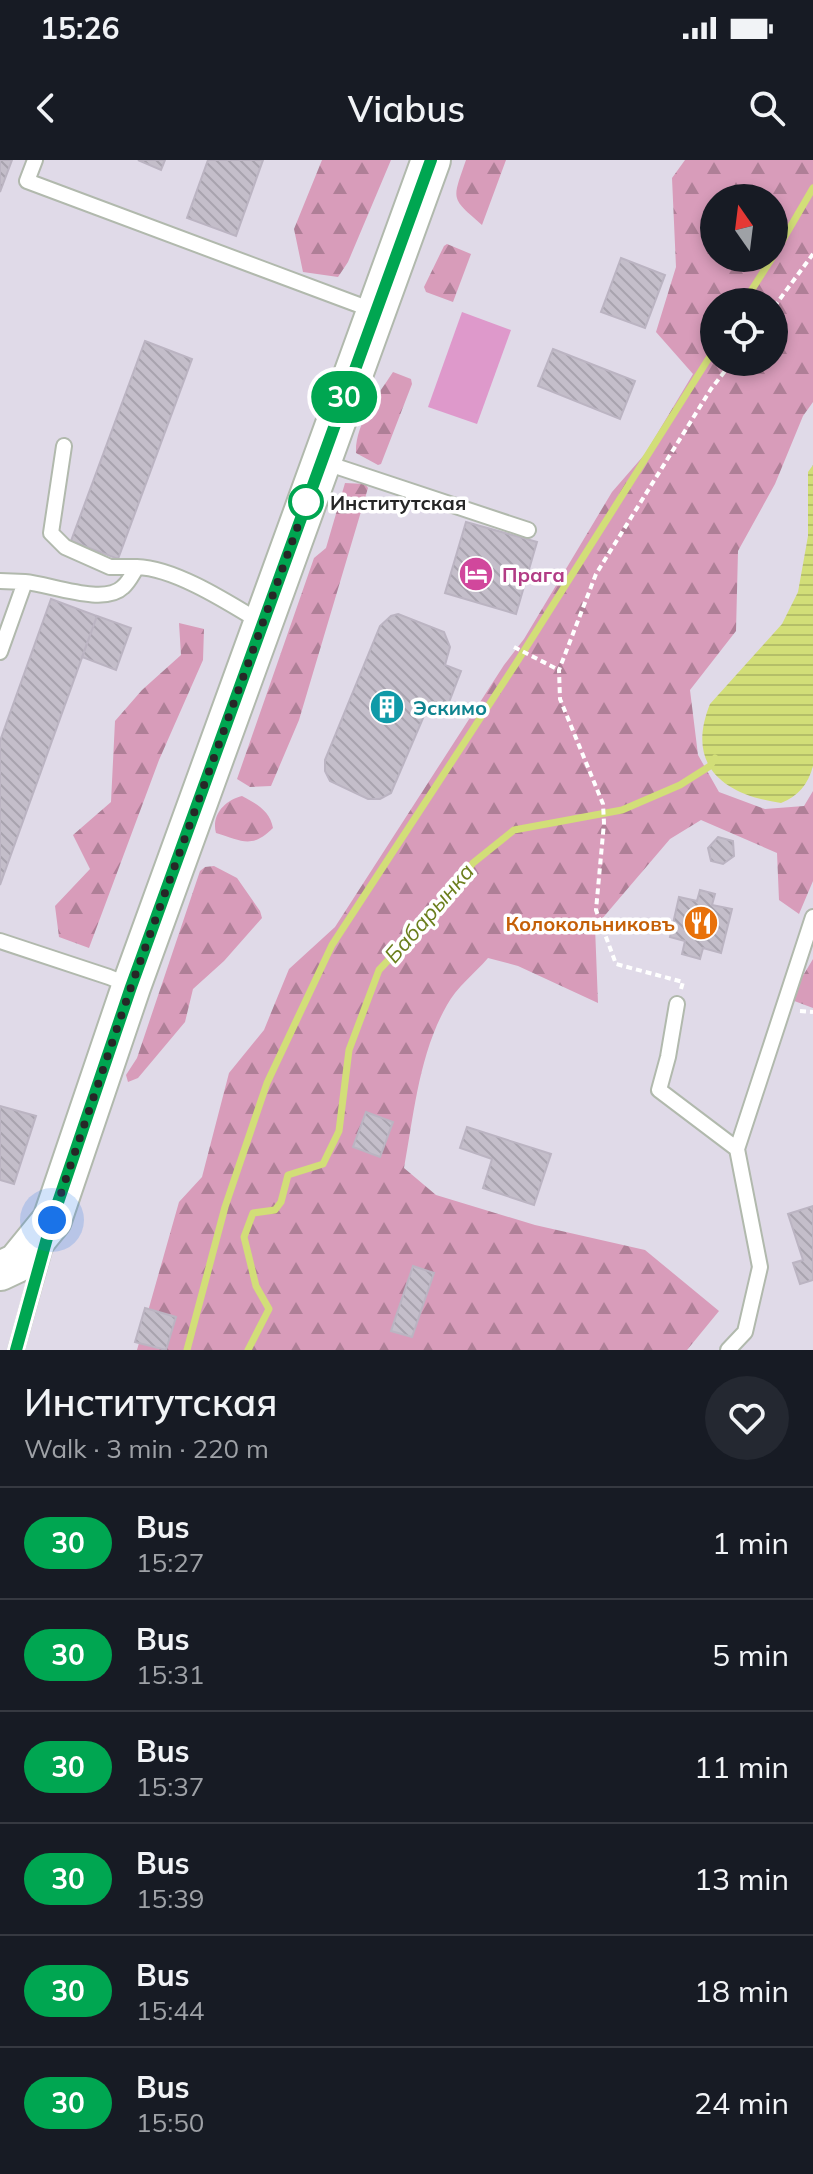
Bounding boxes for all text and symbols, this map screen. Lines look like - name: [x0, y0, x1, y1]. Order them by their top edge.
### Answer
- text: 15:26: [40, 9, 119, 47]
- icon: back: [24, 86, 68, 130]
- text: Viabus: [348, 86, 465, 131]
- icon: search: [745, 86, 789, 130]
- north arrow: [700, 184, 788, 272]
- map controls: [700, 184, 788, 376]
- button: locate: [700, 288, 788, 376]
- line badge: 30: [308, 371, 380, 423]
- text: 30: [327, 379, 361, 414]
- marker: Институтская: [289, 485, 323, 519]
- place label: Институтская: [330, 490, 466, 515]
- hotel icon: Прага: [457, 555, 495, 593]
- place label: Прага: [502, 562, 565, 587]
- building icon: Эскимо: [368, 688, 406, 726]
- place label: Эскимо: [413, 695, 487, 720]
- water label: Бабарынка: [378, 857, 480, 969]
- restaurant icon: Колокольниковъ: [682, 904, 720, 942]
- place label: Колокольниковъ: [505, 911, 675, 936]
- your location: [32, 1200, 72, 1240]
- button: heart: [705, 1376, 789, 1460]
- text: Институтская: [24, 1378, 278, 1426]
- text: Walk · 3 min · 220 m: [24, 1432, 269, 1465]
- text: Bus: [136, 1508, 190, 1546]
- text: 1 min: [712, 1524, 789, 1562]
- text: 30: [51, 1525, 85, 1560]
- text: 15:27: [136, 1546, 204, 1579]
- text: Bus: [136, 1620, 190, 1658]
- text: 5 min: [712, 1636, 789, 1674]
- text: 30: [51, 1637, 85, 1672]
- text: 15:31: [136, 1658, 204, 1691]
- text: Bus: [136, 1732, 190, 1770]
- text: 11 min: [694, 1748, 789, 1786]
- text: 30: [51, 1749, 85, 1784]
- text: 15:37: [136, 1770, 204, 1803]
- text: Bus: [136, 1844, 190, 1882]
- text: 13 min: [694, 1860, 789, 1898]
- text: 30: [51, 1861, 85, 1896]
- text: 15:39: [136, 1882, 204, 1915]
- text: Bus: [136, 1956, 190, 1994]
- text: 18 min: [694, 1972, 789, 2010]
- text: 30: [51, 1973, 85, 2008]
- text: 15:44: [136, 1994, 204, 2027]
- text: Bus: [136, 2068, 190, 2106]
- text: 24 min: [694, 2084, 789, 2122]
- text: 30: [51, 2085, 85, 2120]
- text: 15:50: [136, 2106, 204, 2139]

